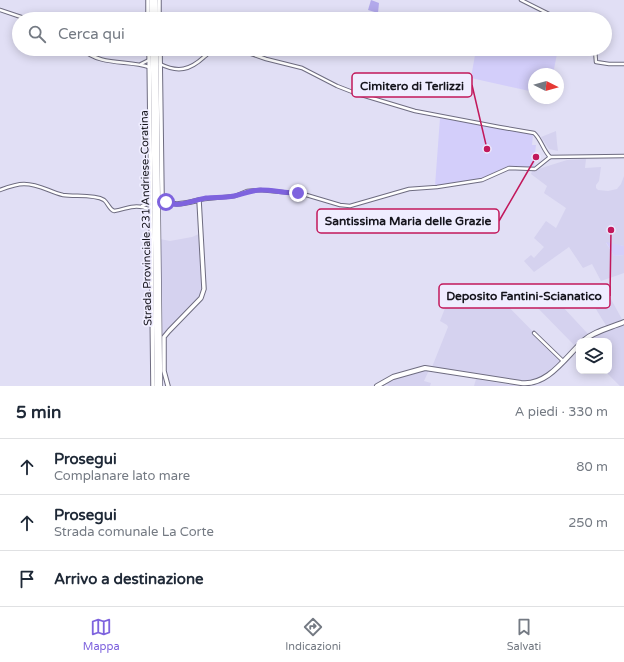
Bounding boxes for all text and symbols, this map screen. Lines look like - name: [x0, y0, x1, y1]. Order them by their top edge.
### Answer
- search box: [12, 12, 612, 56]
- icon: search: [26, 23, 48, 45]
- text: Cerca qui: [58, 25, 125, 43]
- north arrow: [528, 68, 564, 104]
- callout: Cimitero di Terlizzi: [352, 73, 472, 97]
- text: Cimitero di Terlizzi: [360, 79, 464, 93]
- street label: Strada Provinciale 231 Andriese-Coratina: [138, 110, 154, 326]
- route end: [289, 184, 307, 202]
- route start: [157, 193, 175, 211]
- callout: Santissima Maria delle Grazie: [317, 209, 499, 233]
- text: Santissima Maria delle Grazie: [325, 214, 491, 228]
- callout: Deposito Fantini-Scianatico: [439, 284, 610, 308]
- text: Deposito Fantini-Scianatico: [446, 289, 602, 304]
- map controls: [576, 338, 612, 374]
- button: layers: [576, 338, 612, 374]
- text: 5 min: [16, 402, 61, 423]
- text: A piedi · 330 m: [515, 404, 608, 420]
- text: Prosegui: [54, 450, 117, 468]
- icon: ahead: [16, 456, 38, 478]
- text: 80 m: [576, 459, 608, 475]
- text: Complanare lato mare: [54, 468, 190, 484]
- text: Prosegui: [54, 506, 117, 524]
- icon: ahead: [16, 512, 38, 534]
- text: 250 m: [568, 515, 608, 531]
- text: Strada comunale La Corte: [54, 524, 214, 540]
- icon: arrive: [16, 568, 38, 590]
- text: Arrivo a destinazione: [54, 570, 204, 588]
- tab: Mappa: [83, 616, 120, 653]
- tab: Indicazioni: [285, 616, 341, 653]
- tab: Salvati: [507, 616, 541, 653]

